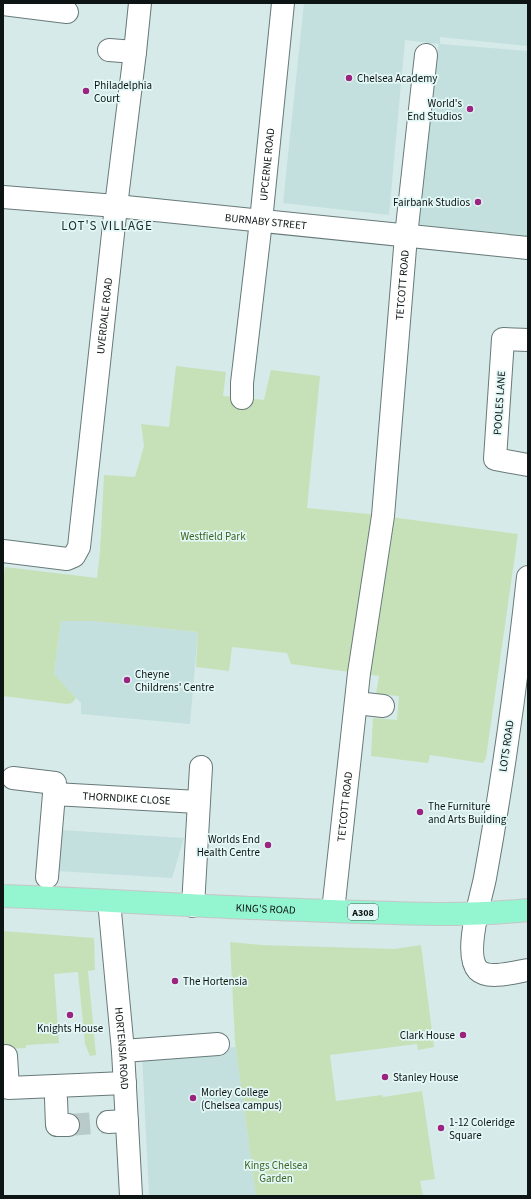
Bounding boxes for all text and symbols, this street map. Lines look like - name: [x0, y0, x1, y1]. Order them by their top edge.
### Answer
- place label: Chelsea Academy: [357, 71, 437, 86]
- marker: Chelsea Academy: [344, 73, 354, 83]
- place label: Philadelphia Court: [94, 78, 152, 106]
- marker: Philadelphia Court: [81, 86, 91, 96]
- place label: World's End Studios: [407, 96, 462, 124]
- marker: World's End Studios: [465, 104, 475, 114]
- street label: UPCERNE ROAD: [256, 127, 278, 202]
- place label: Fairbank Studios: [393, 195, 470, 210]
- marker: Fairbank Studios: [473, 197, 483, 207]
- street label: BURNABY STREET: [224, 210, 308, 233]
- district label: LOT'S VILLAGE: [61, 217, 153, 235]
- street label: TETCOTT ROAD: [392, 249, 413, 321]
- street label: UVERDALE ROAD: [93, 276, 116, 355]
- street label: POOLES LANE: [490, 370, 509, 436]
- park label: Westfield Park: [180, 529, 246, 544]
- place label: Cheyne Childrens' Centre: [135, 667, 215, 695]
- marker: Cheyne Childrens' Centre: [122, 675, 132, 685]
- street label: LOTS ROAD: [495, 719, 518, 773]
- street label: TETCOTT ROAD: [334, 771, 356, 843]
- street label: THORNDIKE CLOSE: [82, 789, 171, 808]
- place label: The Furniture and Arts Building: [428, 799, 507, 827]
- marker: The Furniture and Arts Building: [415, 807, 425, 817]
- place label: Worlds End Health Centre: [197, 832, 261, 860]
- marker: Worlds End Health Centre: [263, 840, 273, 850]
- street label: KING'S ROAD: [235, 900, 296, 918]
- road number: A308: [348, 904, 378, 920]
- place label: The Hortensia: [183, 974, 247, 989]
- marker: The Hortensia: [170, 976, 180, 986]
- street label: HORTENSIA ROAD: [111, 1007, 132, 1090]
- marker: Knights House: [65, 1010, 75, 1020]
- place label: Knights House: [37, 1021, 104, 1036]
- place label: Clark House: [400, 1028, 456, 1043]
- marker: Clark House: [458, 1030, 468, 1040]
- place label: Stanley House: [393, 1070, 459, 1085]
- marker: Stanley House: [380, 1072, 390, 1082]
- place label: Morley College (Chelsea campus): [201, 1085, 282, 1113]
- marker: Morley College (Chelsea campus): [188, 1093, 198, 1103]
- place label: 1-12 Coleridge Square: [449, 1115, 516, 1143]
- marker: 1-12 Coleridge Square: [436, 1123, 446, 1133]
- park label: Kings Chelsea Garden: [244, 1158, 308, 1186]

